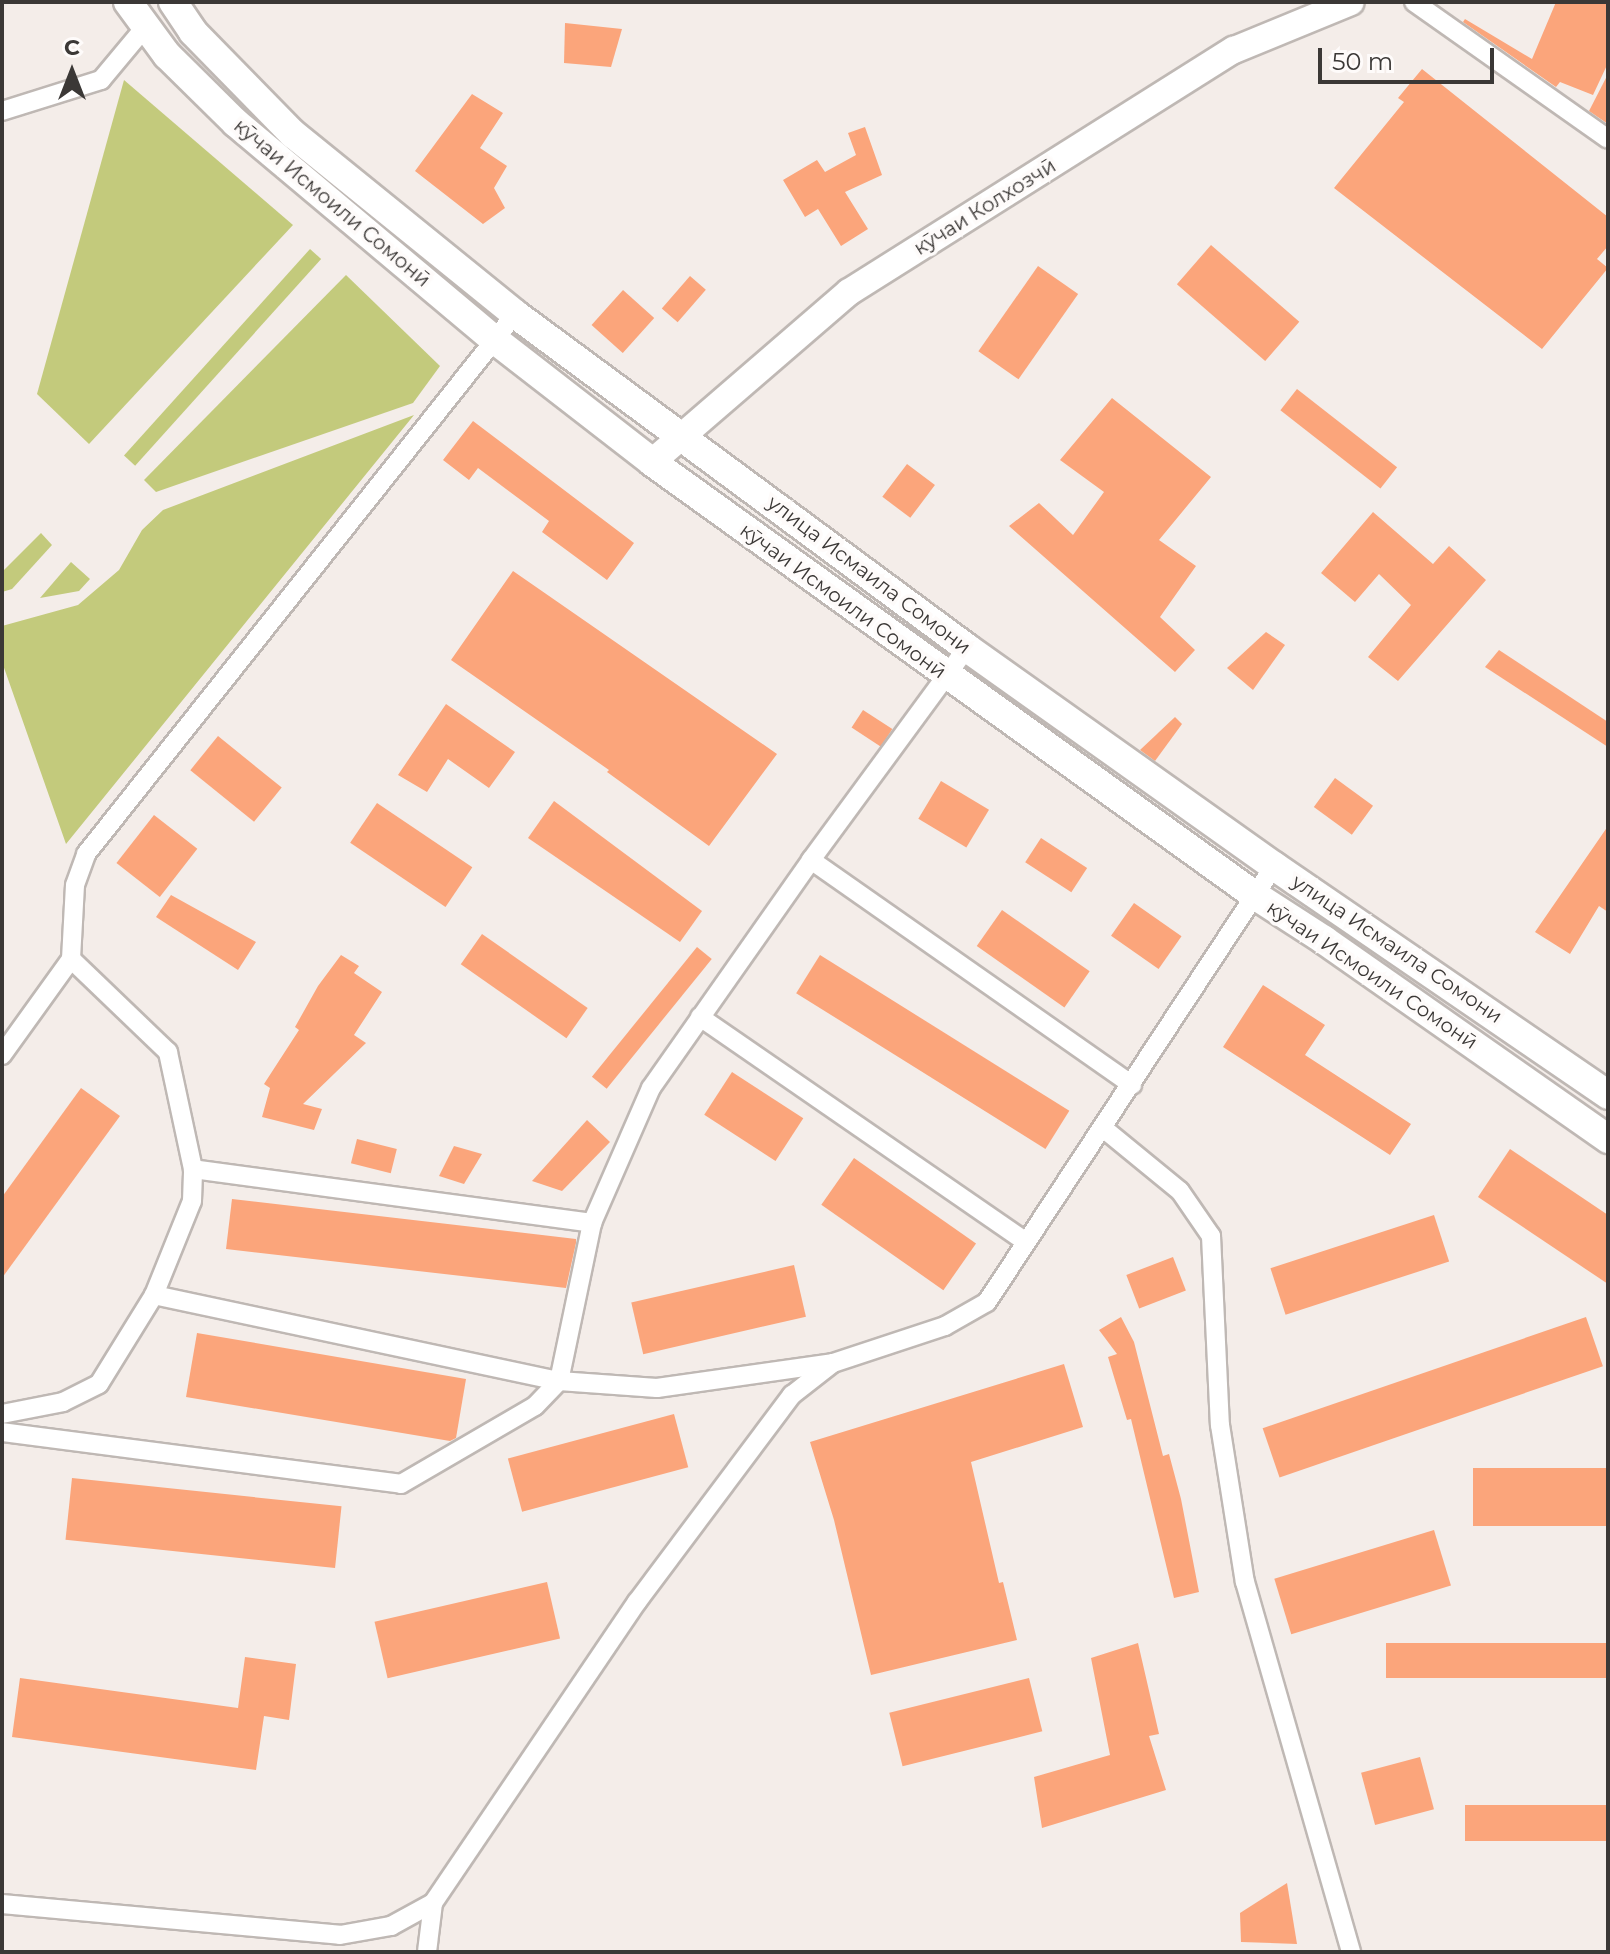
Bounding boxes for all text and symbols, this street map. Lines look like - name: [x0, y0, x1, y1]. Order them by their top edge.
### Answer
- north arrow: [32, 32, 112, 112]
- scale bar: [1322, 32, 1498, 82]
- text: С: [64, 34, 80, 61]
- text: 50 m: [1332, 47, 1393, 76]
- street label: кӯчаи Исмоили Сомонӣ: [229, 114, 435, 292]
- street label: кӯчаи Колхозчӣ: [909, 154, 1061, 260]
- street label: улица Исмаила Сомони: [763, 491, 975, 659]
- street label: кӯчаи Исмоили Сомонӣ: [735, 518, 951, 684]
- street label: улица Исмаила Сомони: [1287, 870, 1507, 1028]
- street label: кӯчаи Исмоили Сомонӣ: [1262, 895, 1482, 1055]

